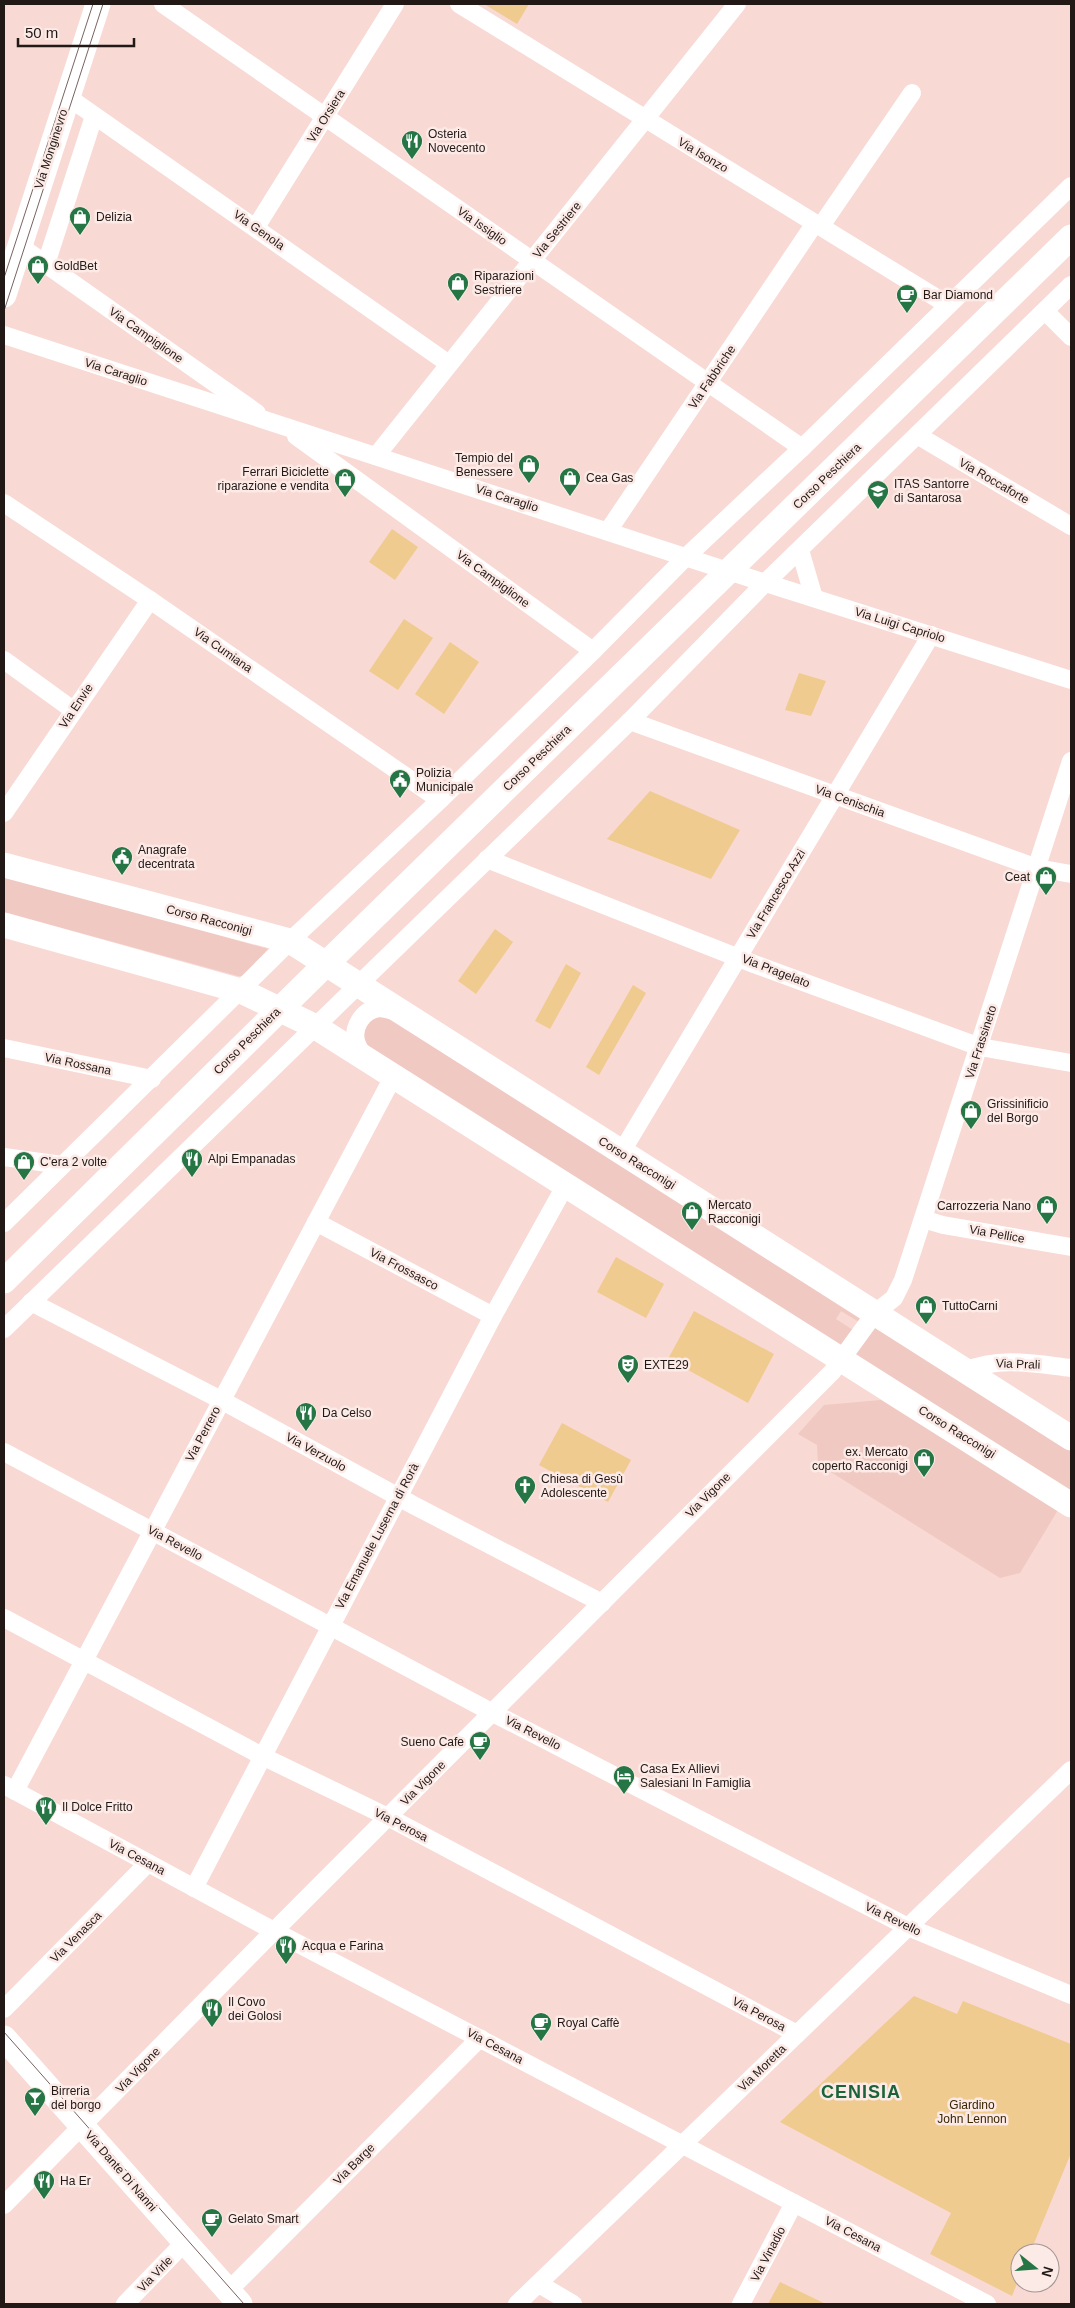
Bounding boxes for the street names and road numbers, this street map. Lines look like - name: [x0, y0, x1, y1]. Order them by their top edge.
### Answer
- street label: Via Orsiera: [304, 87, 348, 145]
- street label: Via Monginevro: [31, 107, 71, 191]
- street label: Via Isonzo: [675, 135, 731, 176]
- street label: Via Sestriere: [530, 199, 584, 261]
- street label: Via Issiglio: [455, 204, 510, 248]
- street label: Via Genola: [231, 207, 288, 253]
- street label: Via Campiglione: [106, 304, 186, 366]
- street label: Via Fabbriche: [686, 342, 739, 412]
- street label: Via Caraglio: [83, 355, 149, 389]
- street label: Corso Peschiera: [790, 440, 864, 512]
- street label: Via Roccaforte: [957, 455, 1032, 507]
- street label: Via Caraglio: [474, 481, 540, 515]
- street label: Via Campiglione: [454, 548, 533, 610]
- street label: Via Luigi Capriolo: [853, 605, 947, 646]
- street label: Via Cumiana: [191, 625, 255, 676]
- street label: Via Envie: [56, 681, 96, 731]
- street label: Corso Peschiera: [500, 722, 574, 794]
- street label: Via Cenischia: [813, 782, 887, 820]
- street label: Via Francesco Azzi: [744, 847, 808, 941]
- street label: Corso Racconigi: [165, 902, 253, 938]
- street label: Via Pragelato: [740, 952, 812, 991]
- street label: Via Frassineto: [963, 1003, 1000, 1081]
- street label: Corso Peschiera: [211, 1004, 284, 1077]
- street label: Via Rossana: [43, 1050, 113, 1078]
- street label: Corso Racconigi: [596, 1134, 678, 1192]
- street label: Via Pellice: [968, 1222, 1026, 1246]
- street label: Via Frossasco: [367, 1245, 441, 1293]
- street label: Via Prali: [996, 1356, 1040, 1372]
- street label: Corso Racconigi: [916, 1403, 998, 1461]
- street label: Via Perrero: [183, 1404, 224, 1464]
- street label: Via Verzuolo: [283, 1430, 349, 1475]
- street label: Via Emanuele Luserna di Rorà: [333, 1460, 422, 1611]
- street label: Via Vigone: [683, 1469, 734, 1520]
- street label: Via Revello: [145, 1523, 205, 1564]
- street label: Via Revello: [503, 1713, 563, 1753]
- street label: Via Vigone: [398, 1757, 449, 1808]
- street label: Via Perosa: [372, 1805, 431, 1845]
- street label: Via Cesana: [106, 1836, 168, 1878]
- street label: Via Revello: [863, 1899, 924, 1939]
- street label: Via Venasca: [48, 1908, 105, 1965]
- street label: Via Perosa: [730, 1994, 788, 2034]
- street label: Via Cesana: [464, 2025, 526, 2067]
- street label: Via Moretta: [735, 2042, 789, 2094]
- street label: Via Vigone: [113, 2044, 163, 2096]
- street label: Via Dante Di Nanni: [82, 2128, 160, 2214]
- street label: Via Barge: [330, 2140, 378, 2188]
- street label: Via Cesana: [822, 2213, 884, 2255]
- street label: Via Vinadio: [748, 2224, 788, 2284]
- street label: Via Virle: [135, 2253, 176, 2295]

